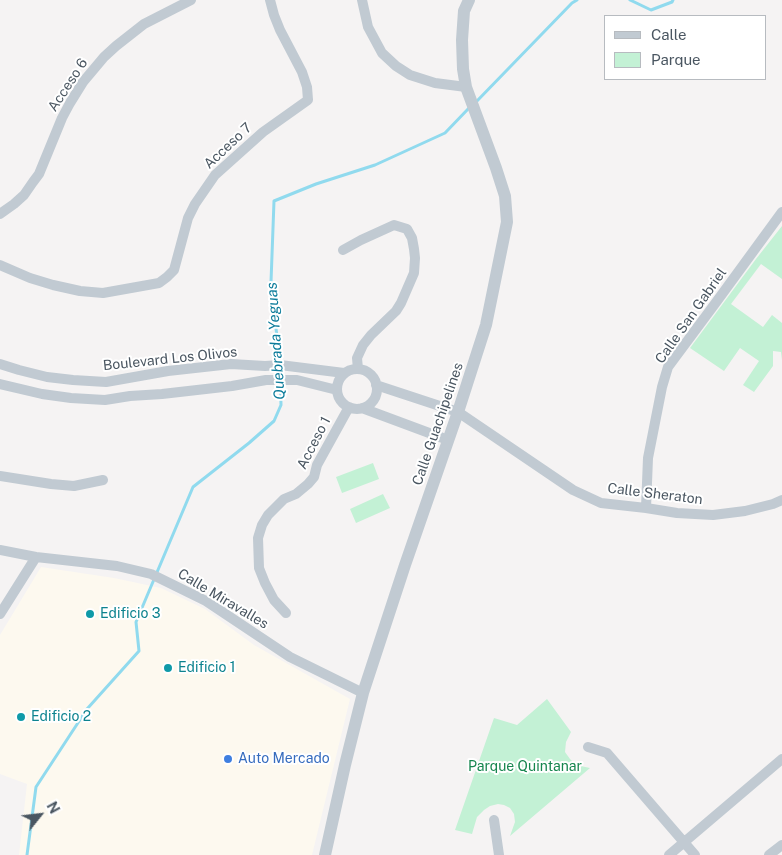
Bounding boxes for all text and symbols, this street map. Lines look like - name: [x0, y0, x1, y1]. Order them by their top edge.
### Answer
- legend: [604, 15, 767, 80]
- text: Calle: [651, 26, 687, 43]
- text: Parque: [651, 51, 701, 68]
- street label: Acceso 6: [45, 55, 91, 115]
- street label: Acceso 7: [200, 120, 256, 172]
- street label: Calle San Gabriel: [652, 265, 730, 367]
- water label: Quebrada Yeguas: [263, 282, 289, 400]
- street label: Boulevard Los Olivos: [102, 344, 238, 374]
- street label: Calle Guachipelines: [409, 360, 467, 488]
- street label: Acceso 1: [294, 414, 334, 472]
- street label: Calle Sheraton: [606, 480, 704, 508]
- street label: Calle Miravalles: [175, 565, 271, 633]
- place label: Edificio 3: [100, 606, 161, 622]
- marker: Edificio 3: [84, 608, 96, 620]
- place label: Edificio 1: [178, 660, 236, 676]
- marker: Edificio 1: [162, 662, 174, 674]
- place label: Edificio 2: [31, 709, 91, 725]
- marker: Edificio 2: [15, 711, 27, 723]
- place label: Auto Mercado: [238, 751, 330, 767]
- marker: Auto Mercado: [222, 753, 234, 765]
- park label: Parque Quintanar: [468, 759, 582, 775]
- north arrow: [15, 790, 65, 840]
- text: N: [43, 799, 63, 816]

